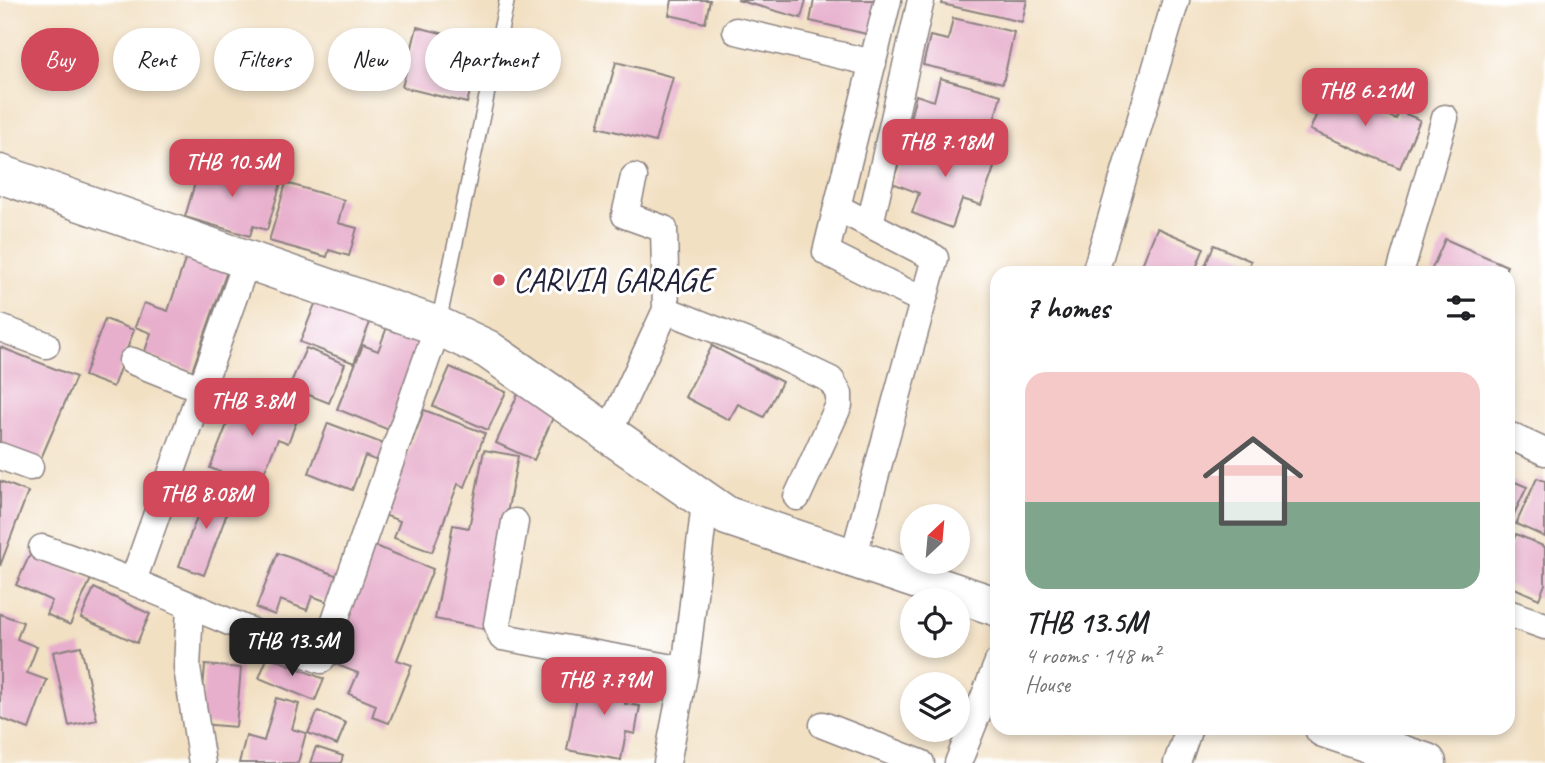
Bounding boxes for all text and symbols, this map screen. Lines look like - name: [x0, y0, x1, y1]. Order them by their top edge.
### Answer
- chip: Buy: [21, 28, 99, 91]
- chip: Rent: [113, 28, 200, 91]
- chip: Filters: [214, 28, 314, 91]
- chip: New: [328, 28, 411, 91]
- chip: Apartment: [425, 28, 561, 91]
- pin: THB 6.21M: [1285, 68, 1445, 128]
- text: THB 6.21M: [1318, 76, 1412, 105]
- pin: THB 7.18M: [865, 120, 1025, 179]
- text: THB 7.18M: [898, 127, 992, 156]
- pin: THB 10.5M: [152, 140, 312, 199]
- text: THB 10.5M: [185, 147, 279, 176]
- place label: CARVIA GARAGE: [513, 259, 717, 301]
- marker: CARVIA GARAGE: [491, 272, 507, 288]
- text: 7 homes: [1025, 289, 1110, 327]
- icon: filters: [1442, 289, 1480, 327]
- pin: THB 3.8M: [180, 378, 324, 438]
- text: THB 3.8M: [210, 386, 294, 415]
- icon: home: [1190, 418, 1316, 544]
- pin: THB 8.08M: [126, 472, 286, 531]
- text: THB 8.08M: [159, 479, 253, 508]
- north arrow: [900, 504, 970, 574]
- map controls: [900, 504, 970, 742]
- button: locate: [900, 588, 970, 658]
- text: THB 13.5M: [1025, 603, 1147, 641]
- pin: THB 13.5M: [212, 618, 372, 678]
- text: THB 13.5M: [245, 626, 339, 655]
- text: 4 rooms · 148 m²: [1025, 641, 1160, 670]
- pin: THB 7.79M: [524, 658, 684, 717]
- text: THB 7.79M: [557, 665, 651, 694]
- text: House: [1025, 670, 1070, 699]
- button: layers: [900, 672, 970, 742]

